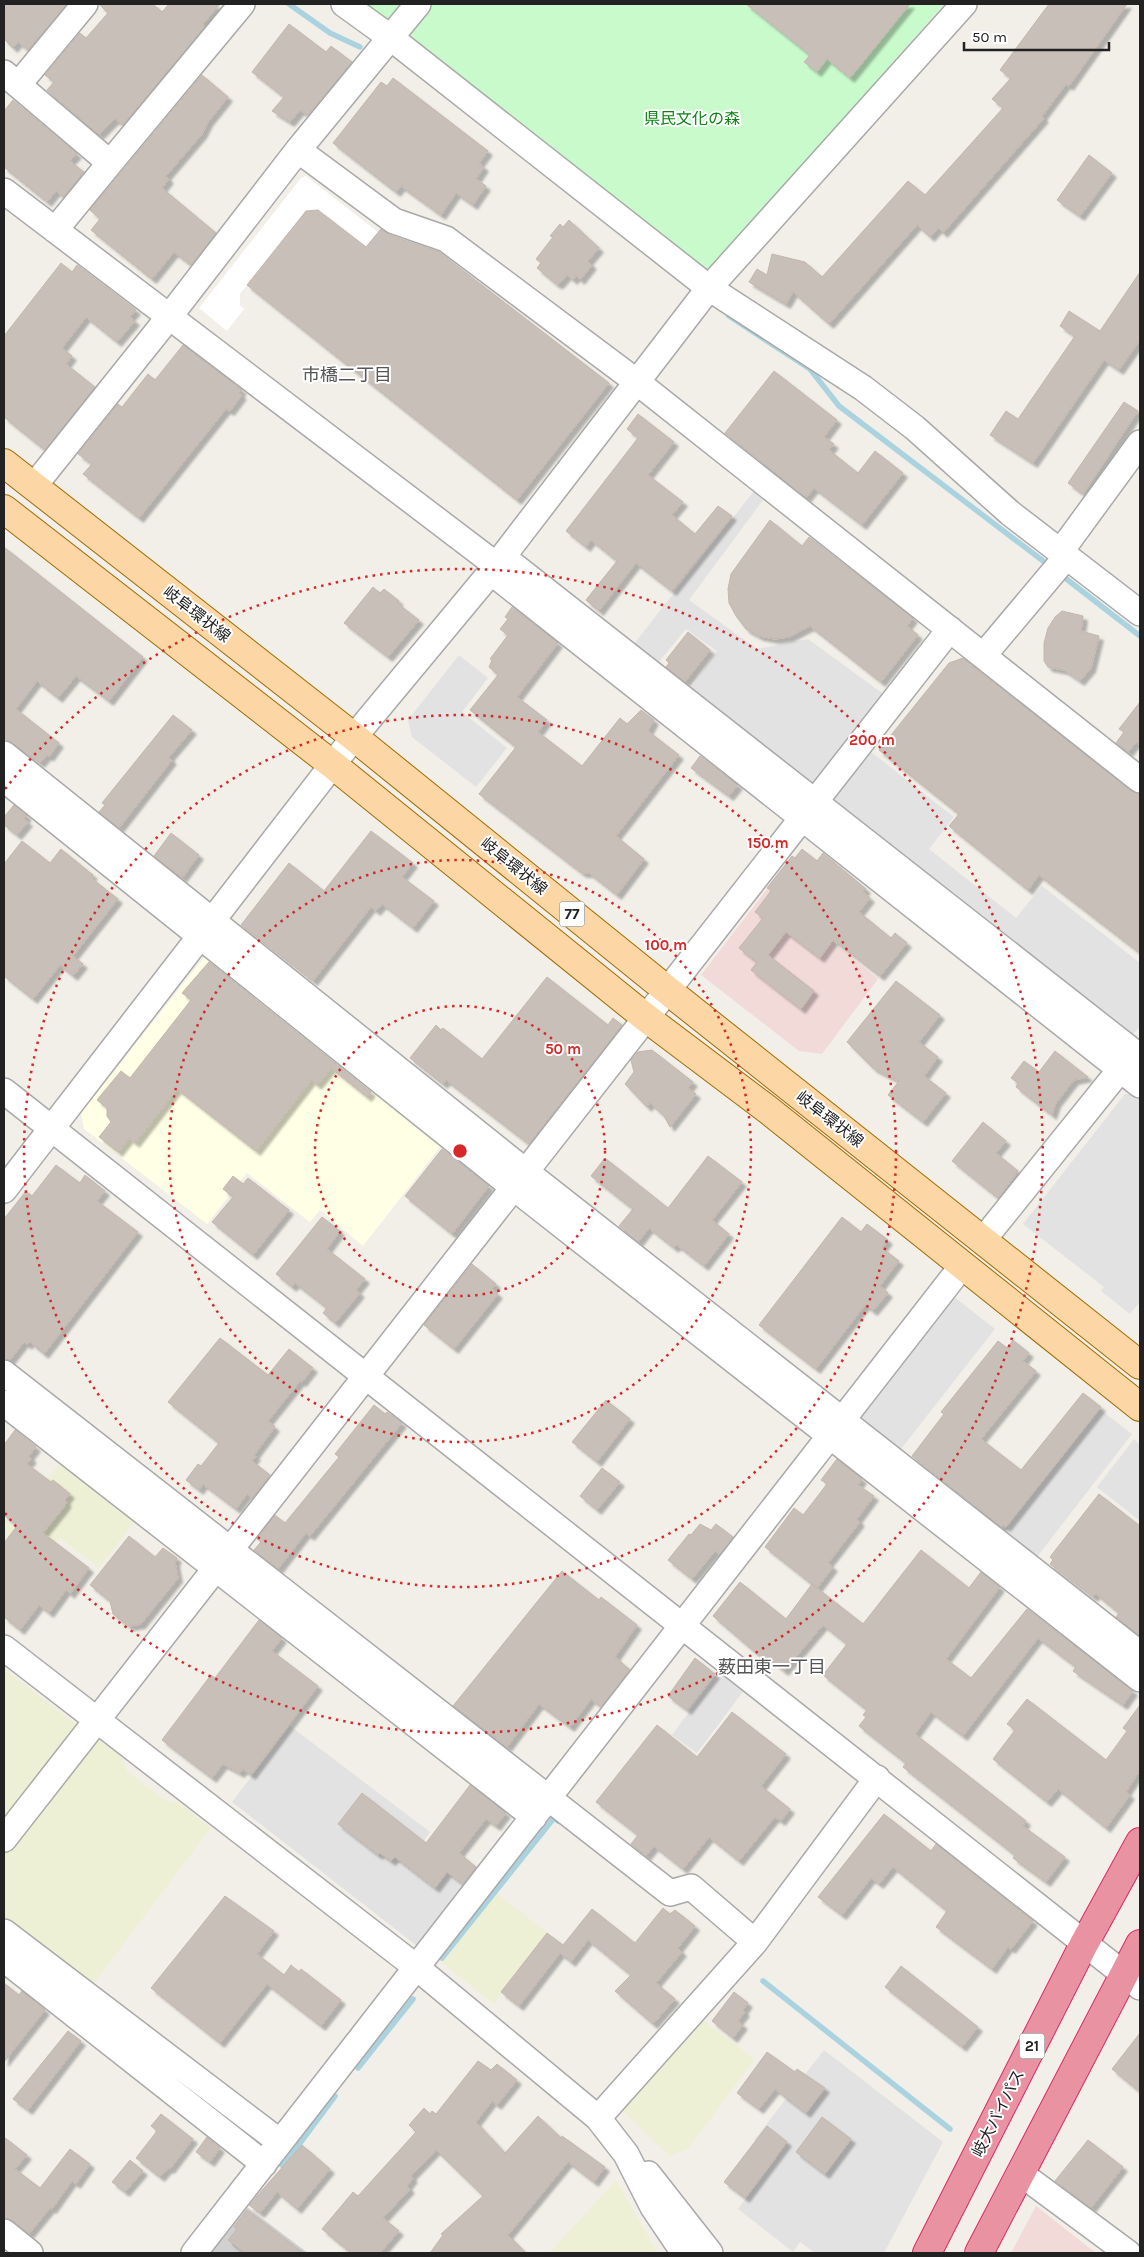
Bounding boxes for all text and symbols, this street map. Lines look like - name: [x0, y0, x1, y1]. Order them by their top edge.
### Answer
- scale bar: [964, 20, 1109, 52]
- text: 50 m: [972, 28, 1007, 46]
- park label: 県民文化の森: [644, 109, 740, 128]
- district label: 市橋二丁目: [302, 364, 392, 386]
- street label: 岐阜環状線: [160, 582, 234, 646]
- text: 200 m: [849, 731, 895, 749]
- street label: 岐阜環状線: [477, 833, 551, 899]
- text: 150 m: [747, 834, 789, 852]
- road number: 77: [560, 902, 584, 926]
- text: 100 m: [645, 936, 687, 954]
- text: 50 m: [545, 1040, 581, 1058]
- street label: 岐阜環状線: [793, 1087, 867, 1151]
- centre of rings: [451, 1142, 469, 1160]
- district label: 薮田東一丁目: [718, 1656, 826, 1678]
- road number: 21: [1020, 2034, 1044, 2058]
- street label: 岐大バイパス: [968, 2066, 1028, 2160]

